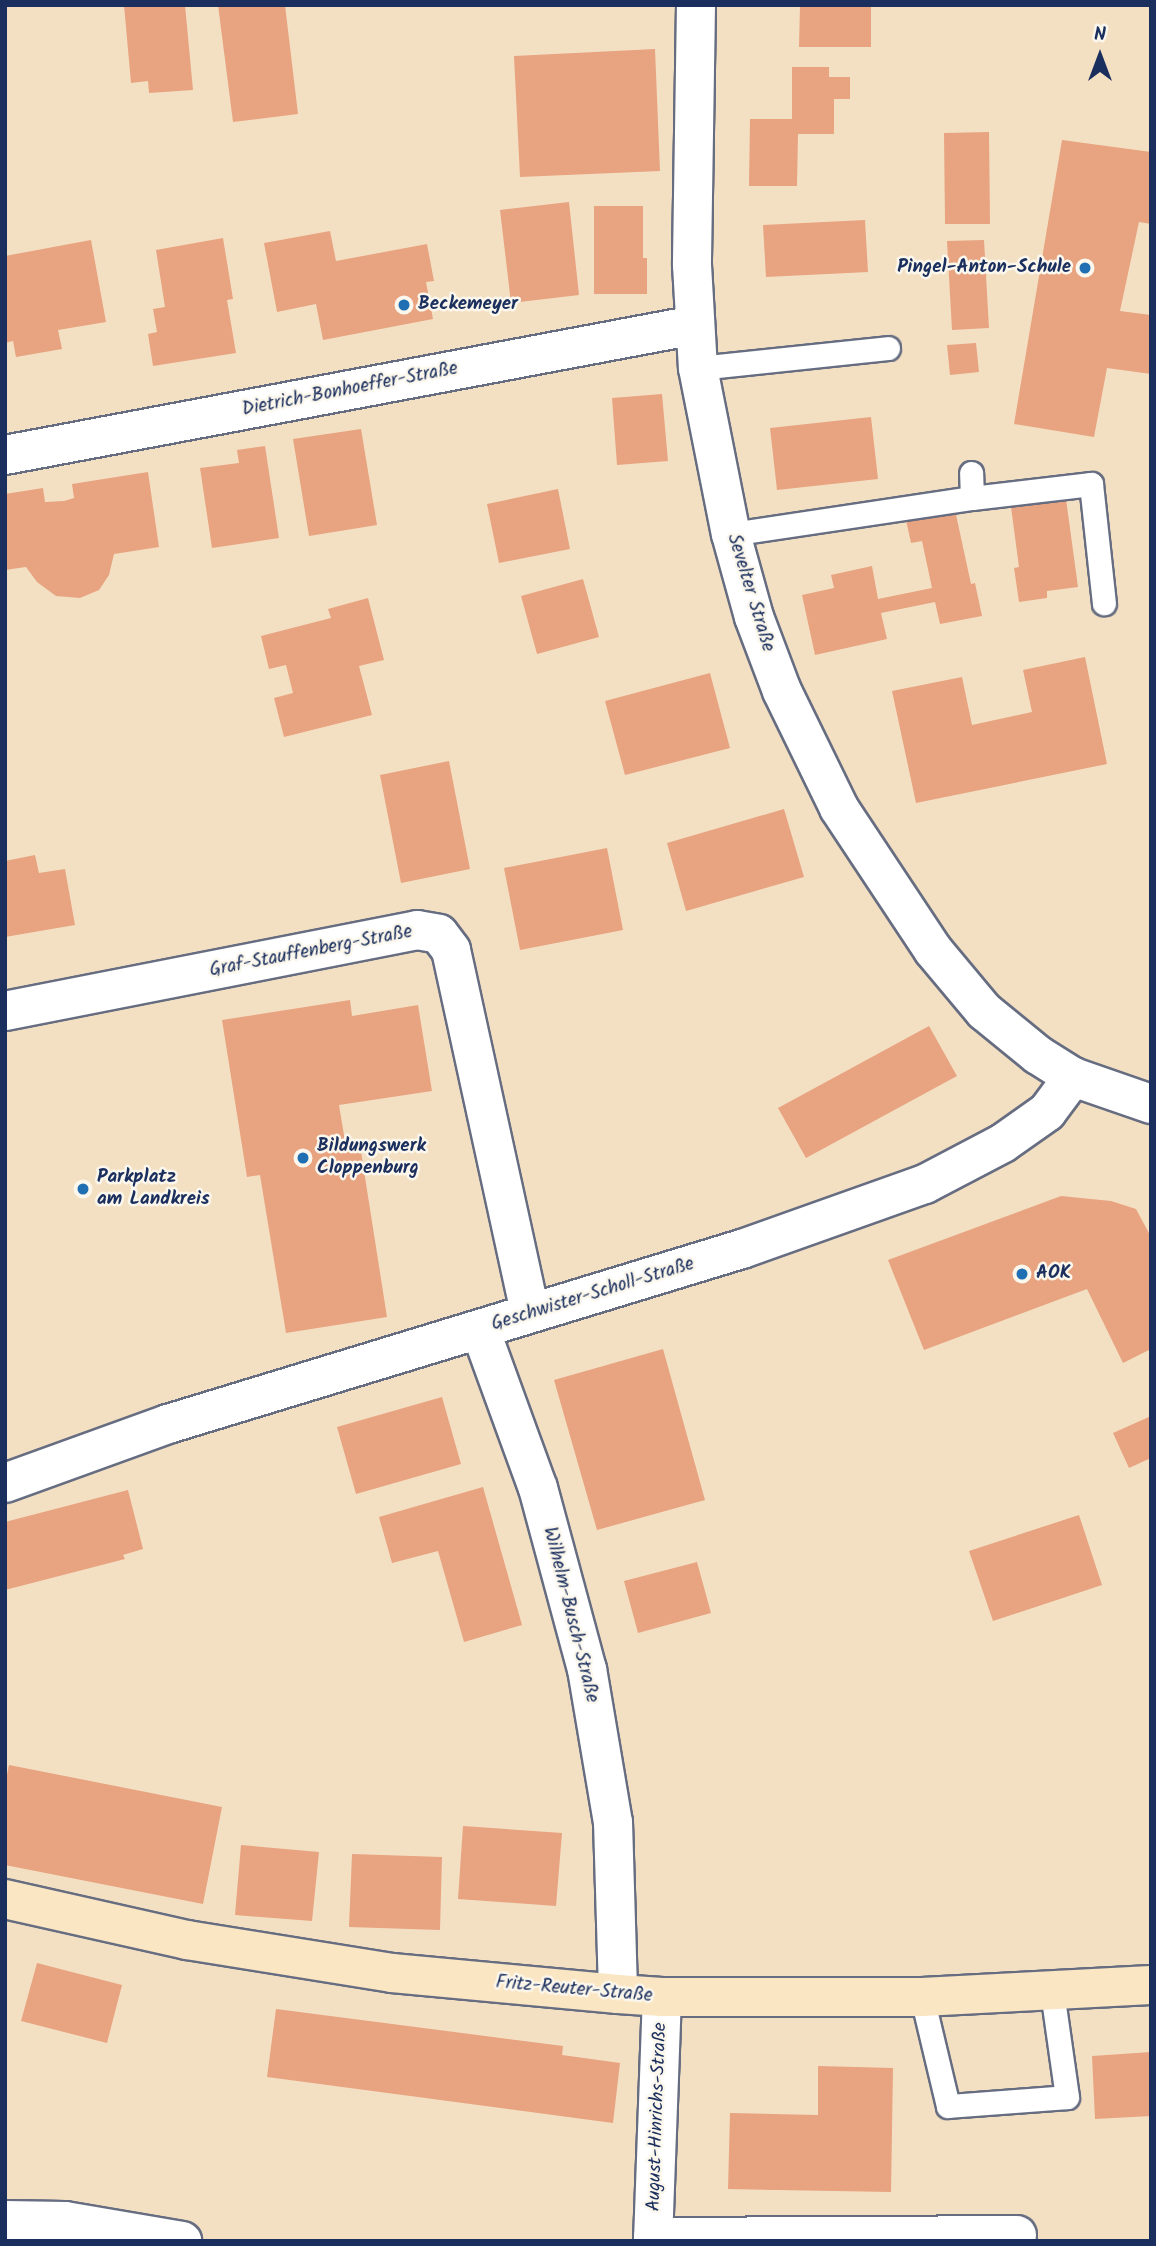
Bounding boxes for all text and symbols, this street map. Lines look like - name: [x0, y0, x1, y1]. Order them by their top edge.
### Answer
- text: N: [1094, 20, 1106, 50]
- north arrow: [1065, 21, 1135, 91]
- place label: Pingel-Anton-Schule: [897, 257, 1071, 279]
- marker: Pingel-Anton-Schule: [1077, 260, 1093, 276]
- place label: Beckemeyer: [418, 294, 518, 316]
- marker: Beckemeyer: [396, 297, 412, 313]
- street label: Dietrich-Bonhoeffer-Straße: [240, 358, 460, 422]
- street label: Sevelter Straße: [721, 531, 779, 655]
- street label: Graf-Stauffenberg-Straße: [208, 921, 414, 983]
- place label: Bildungswerk Cloppenburg: [317, 1136, 426, 1180]
- marker: Bildungswerk Cloppenburg: [295, 1150, 311, 1166]
- place label: Parkplatz am Landkreis: [97, 1167, 210, 1211]
- marker: Parkplatz am Landkreis: [75, 1181, 91, 1197]
- street label: Geschwister-Scholl-Straße: [489, 1253, 697, 1337]
- place label: AOK: [1036, 1263, 1071, 1285]
- marker: AOK: [1014, 1266, 1030, 1282]
- street label: Wilhelm-Busch-Straße: [537, 1525, 603, 1705]
- street label: Fritz-Reuter-Straße: [495, 1972, 653, 2008]
- street label: August-Hinrichs-Straße: [643, 2022, 673, 2212]

